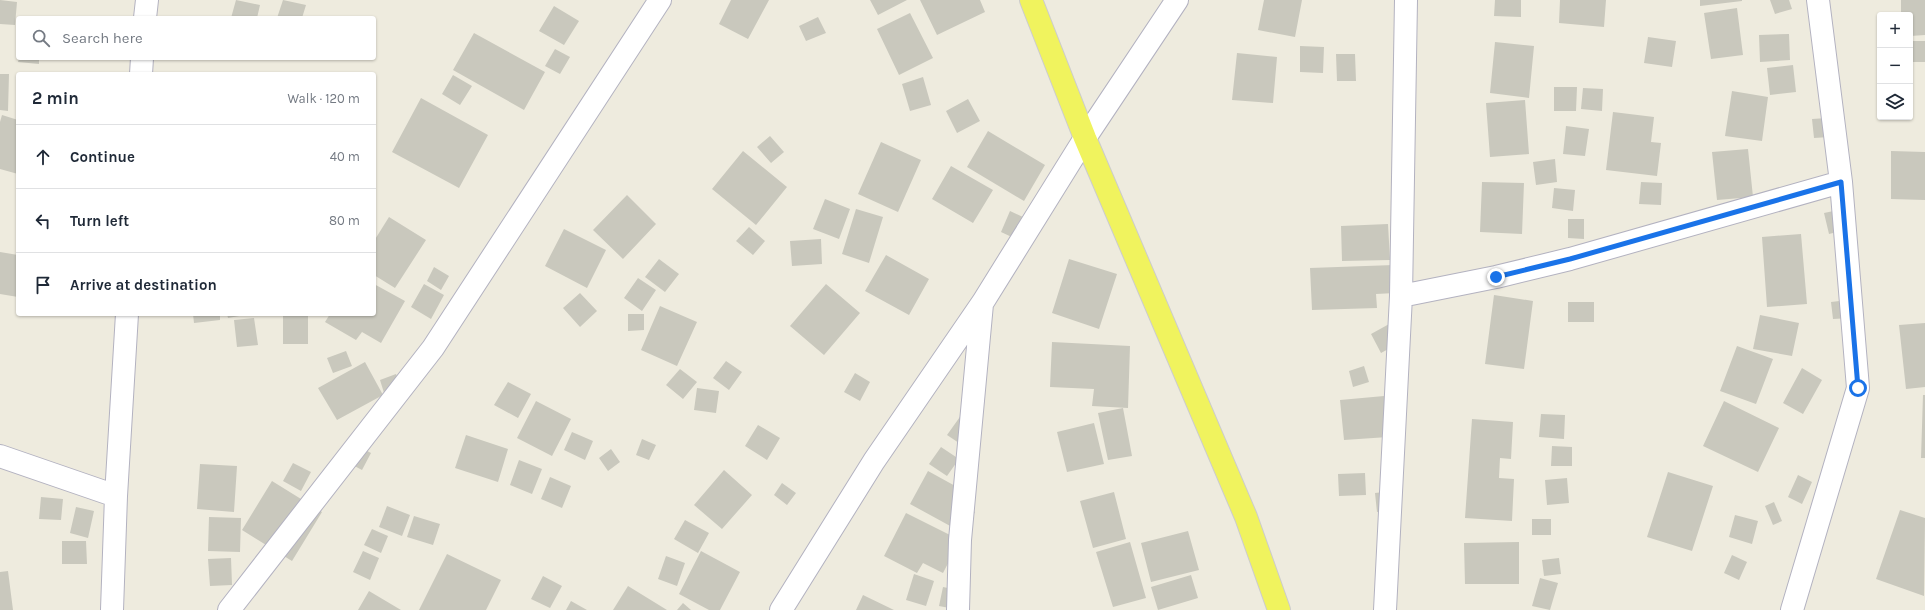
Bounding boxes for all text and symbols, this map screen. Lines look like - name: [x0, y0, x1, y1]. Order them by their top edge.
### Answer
- map controls: [1877, 12, 1913, 120]
- button: +: [1877, 12, 1913, 48]
- search box: [16, 16, 376, 60]
- icon: search: [30, 27, 52, 49]
- text: Search here: [62, 29, 143, 47]
- button: −: [1877, 48, 1913, 84]
- button: layers: [1877, 84, 1913, 120]
- text: 2 min: [32, 88, 79, 108]
- text: Walk · 120 m: [287, 91, 360, 106]
- icon: ahead: [32, 146, 54, 168]
- text: Continue: [70, 148, 135, 166]
- text: 40 m: [330, 149, 360, 164]
- icon: left: [32, 210, 54, 232]
- text: Turn left: [70, 212, 129, 230]
- text: 80 m: [329, 213, 360, 228]
- route end: [1487, 268, 1505, 286]
- icon: arrive: [32, 274, 54, 296]
- text: Arrive at destination: [70, 276, 217, 294]
- route start: [1849, 379, 1867, 397]

